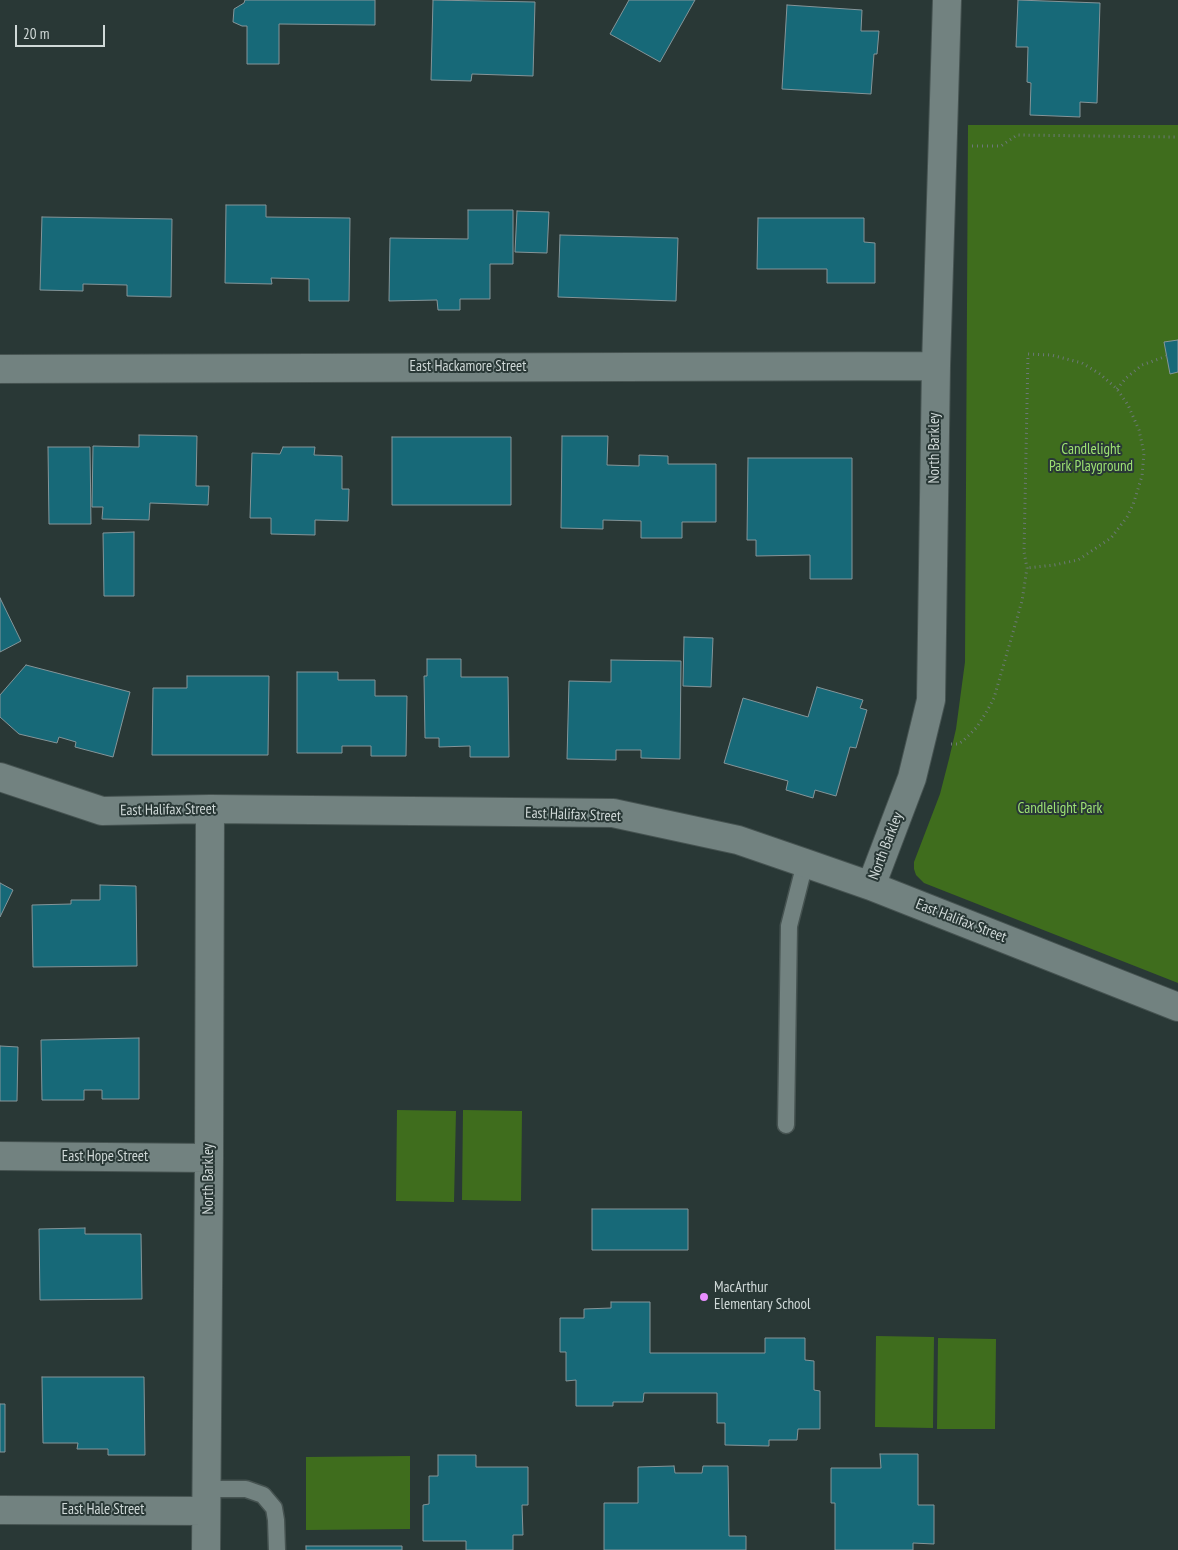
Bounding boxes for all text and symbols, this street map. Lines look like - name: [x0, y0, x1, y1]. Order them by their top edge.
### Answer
- scale bar: [18, 15, 108, 47]
- text: 20 m: [23, 24, 49, 43]
- street label: East Hackamore Street: [410, 358, 526, 376]
- street label: North Barkley: [926, 413, 944, 483]
- park label: Candlelight Park Playground: [1049, 441, 1133, 476]
- street label: East Halifax Street: [120, 800, 216, 820]
- park label: Candlelight Park: [1018, 800, 1102, 818]
- street label: East Halifax Street: [525, 804, 621, 826]
- street label: North Barkley: [865, 810, 907, 882]
- street label: East Halifax Street: [913, 895, 1009, 947]
- street label: North Barkley: [200, 1144, 218, 1214]
- street label: East Hope Street: [62, 1148, 148, 1166]
- place label: MacArthur Elementary School: [714, 1279, 811, 1314]
- marker: MacArthur Elementary School: [698, 1291, 710, 1303]
- street label: East Hale Street: [62, 1501, 144, 1519]

